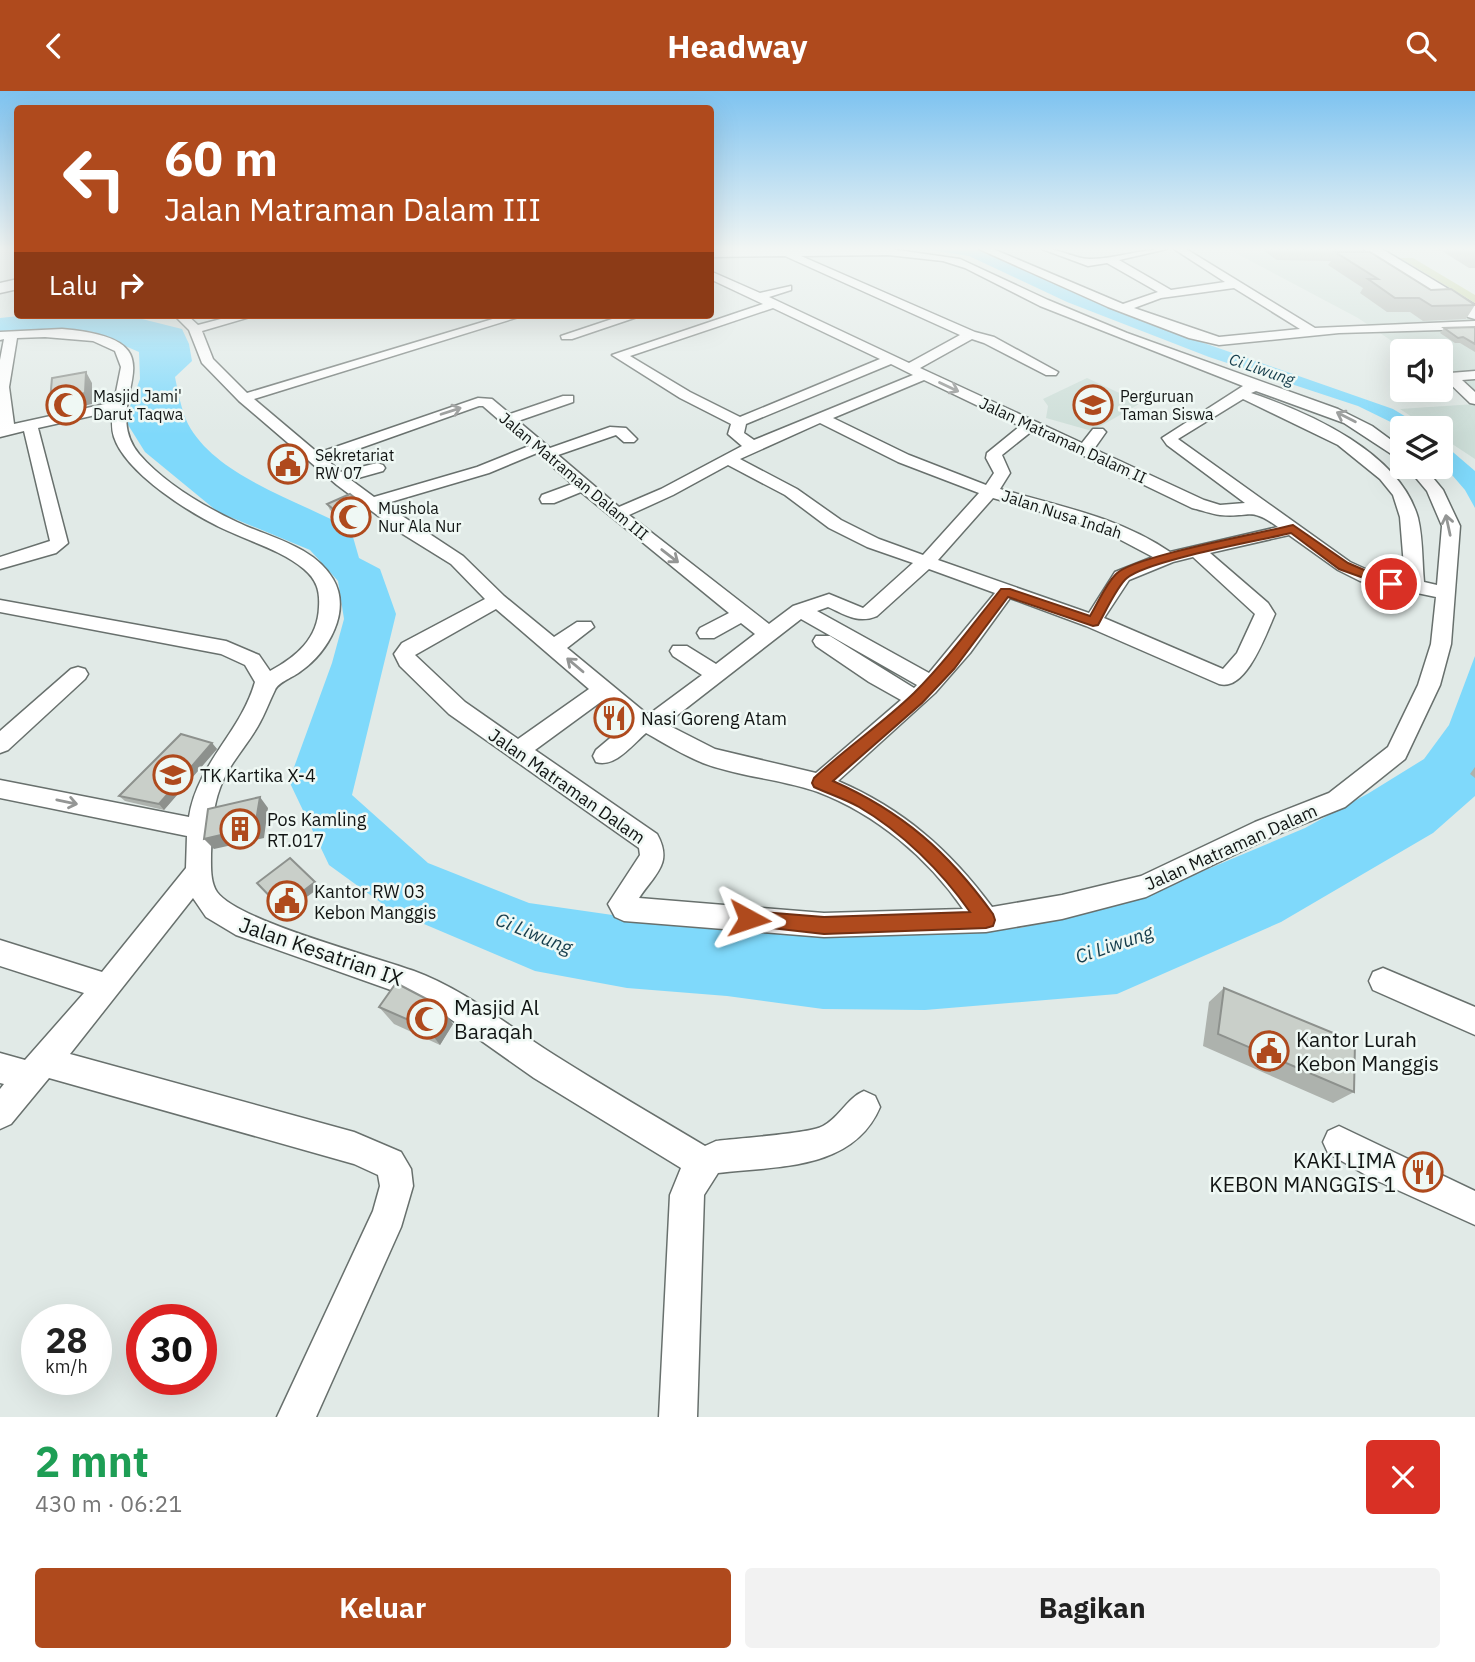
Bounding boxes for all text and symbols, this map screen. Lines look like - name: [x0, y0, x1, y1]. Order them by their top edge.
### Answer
- text: Headway: [667, 25, 808, 67]
- icon: back: [35, 27, 73, 65]
- icon: search: [1402, 27, 1440, 65]
- text: 60 m: [164, 126, 278, 189]
- icon: left: [49, 133, 140, 224]
- text: Jalan Matraman Dalam III: [164, 188, 541, 230]
- icon: right: [112, 266, 150, 304]
- text: Lalu: [49, 268, 98, 302]
- map controls: [1390, 339, 1453, 479]
- button: sound: [1390, 339, 1453, 402]
- water label: Ci Liwung: [1227, 349, 1298, 390]
- one-way arrow: [939, 381, 960, 394]
- mosque icon: Masjid Jami' Darut Taqwa: [45, 384, 87, 426]
- school or university icon: Perguruan Taman Siswa: [1072, 384, 1114, 426]
- place label: Masjid Jami' Darut Taqwa: [93, 386, 184, 424]
- place label: Perguruan Taman Siswa: [1120, 386, 1214, 424]
- street label: Jalan Matraman Dalam II: [976, 392, 1150, 488]
- one-way arrow: [439, 404, 461, 416]
- street label: Jalan Matraman Dalam III: [495, 408, 653, 544]
- one-way arrow: [1336, 409, 1357, 423]
- button: layers: [1390, 416, 1453, 479]
- public building icon: Sekretariat RW 07: [267, 443, 309, 485]
- place label: Sekretariat RW 07: [315, 445, 394, 483]
- street label: Jalan Nusa Indah: [999, 485, 1125, 543]
- mosque icon: Mushola Nur Ala Nur: [330, 496, 372, 538]
- place label: Mushola Nur Ala Nur: [378, 498, 461, 536]
- one-way arrow: [1440, 515, 1453, 537]
- one-way arrow: [660, 548, 679, 563]
- pin: [1361, 554, 1421, 614]
- icon: arrive: [1372, 565, 1410, 603]
- one-way arrow: [567, 657, 585, 673]
- restaurant icon: Nasi Goreng Atam: [593, 697, 635, 739]
- place label: Nasi Goreng Atam: [641, 707, 787, 730]
- street label: Jalan Matraman Dalam: [484, 723, 650, 849]
- school or university icon: TK Kartika X-4: [152, 754, 194, 796]
- place label: TK Kartika X-4: [200, 764, 316, 787]
- one-way arrow: [55, 796, 78, 810]
- street label: Jalan Matraman Dalam: [1141, 799, 1321, 895]
- building icon: Pos Kamling RT.017: [219, 808, 261, 850]
- place label: Pos Kamling RT.017: [267, 808, 367, 852]
- public building icon: Kantor RW 03 Kebon Manggis: [266, 880, 308, 922]
- place label: Kantor RW 03 Kebon Manggis: [314, 880, 437, 924]
- position arrow: [712, 882, 786, 956]
- water label: Ci Liwung: [492, 907, 577, 960]
- street label: Jalan Kesatrian IX: [236, 910, 407, 992]
- water label: Ci Liwung: [1072, 919, 1157, 968]
- place label: Masjid Al Baraqah: [454, 993, 540, 1045]
- mosque icon: Masjid Al Baraqah: [406, 998, 448, 1040]
- place label: Kantor Lurah Kebon Manggis: [1296, 1025, 1439, 1077]
- public building icon: Kantor Lurah Kebon Manggis: [1248, 1030, 1290, 1072]
- place label: KAKI LIMA KEBON MANGGIS 1: [1209, 1146, 1396, 1198]
- restaurant icon: KAKI LIMA KEBON MANGGIS 1: [1402, 1151, 1444, 1193]
- speed limit sign: 30: [126, 1304, 217, 1395]
- text: 28: [45, 1317, 88, 1363]
- text: km/h: [45, 1355, 88, 1378]
- text: 2 mnt: [35, 1434, 149, 1489]
- button: close: [1366, 1440, 1440, 1514]
- text: 430 m · 06:21: [35, 1488, 182, 1518]
- button: Keluar: [35, 1568, 731, 1648]
- button: Bagikan: [745, 1568, 1440, 1648]

